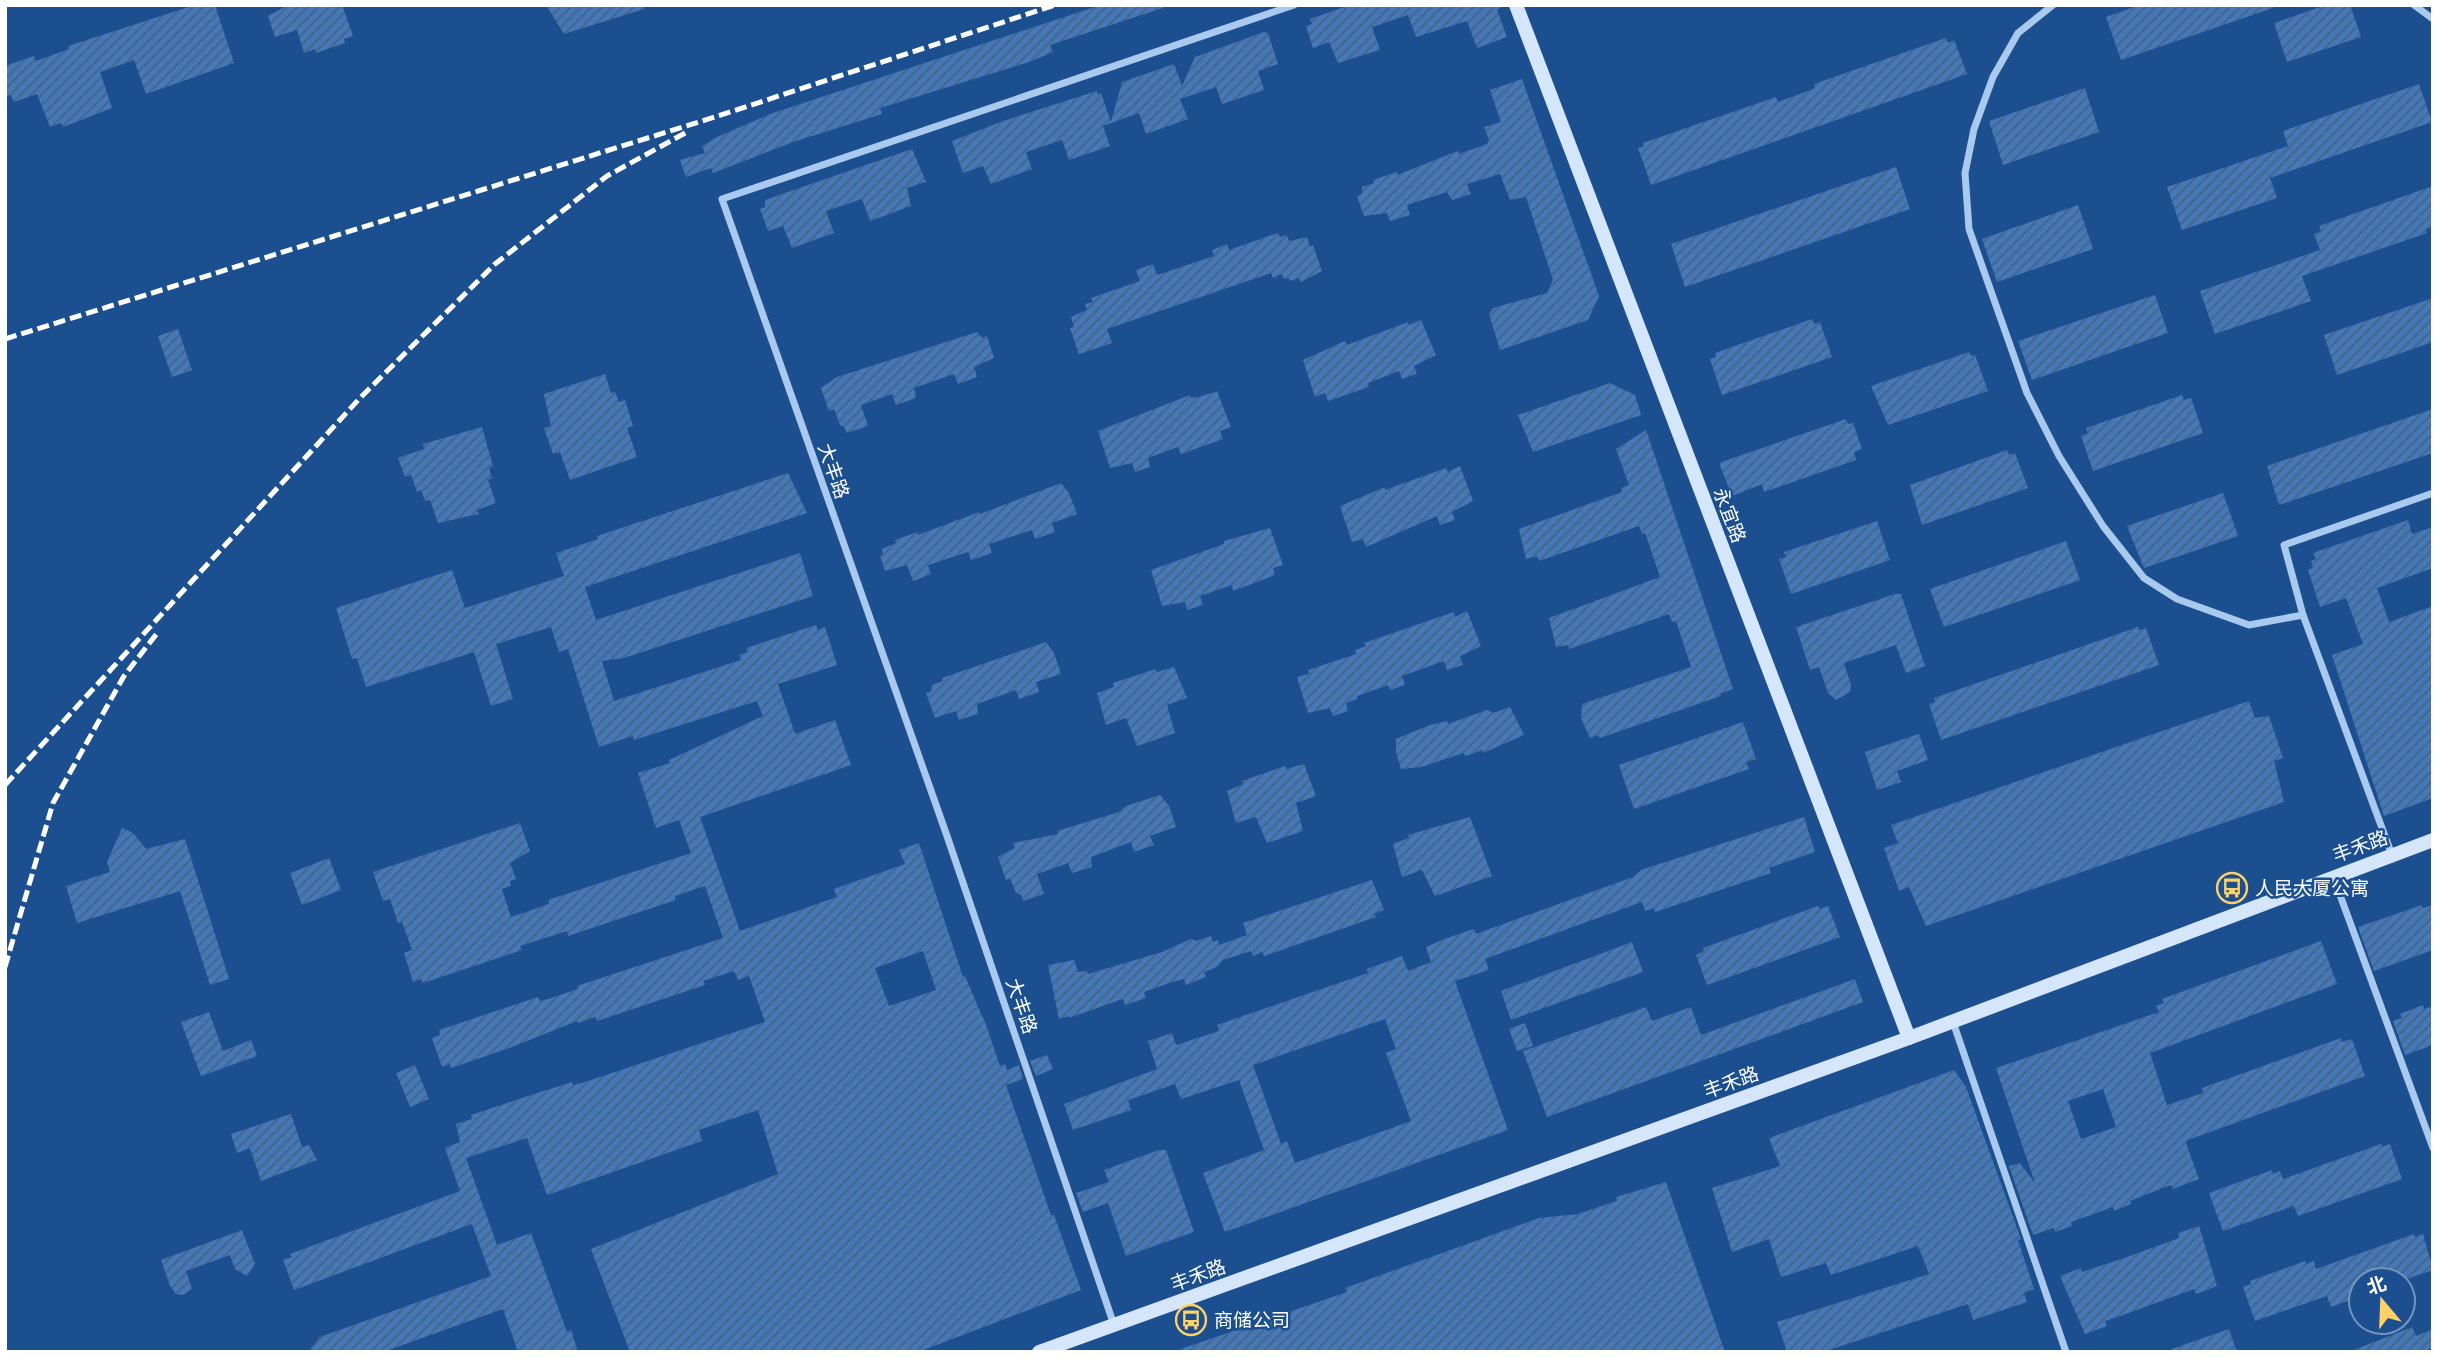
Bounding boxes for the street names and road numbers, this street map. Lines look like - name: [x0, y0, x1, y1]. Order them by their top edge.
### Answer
- street label: 大丰路: [814, 441, 853, 502]
- street label: 永宜路: [1710, 485, 1750, 546]
- street label: 丰禾路: [2330, 827, 2391, 866]
- street label: 大丰路: [1002, 976, 1041, 1037]
- street label: 丰禾路: [1701, 1063, 1762, 1102]
- street label: 丰禾路: [1168, 1256, 1229, 1295]

